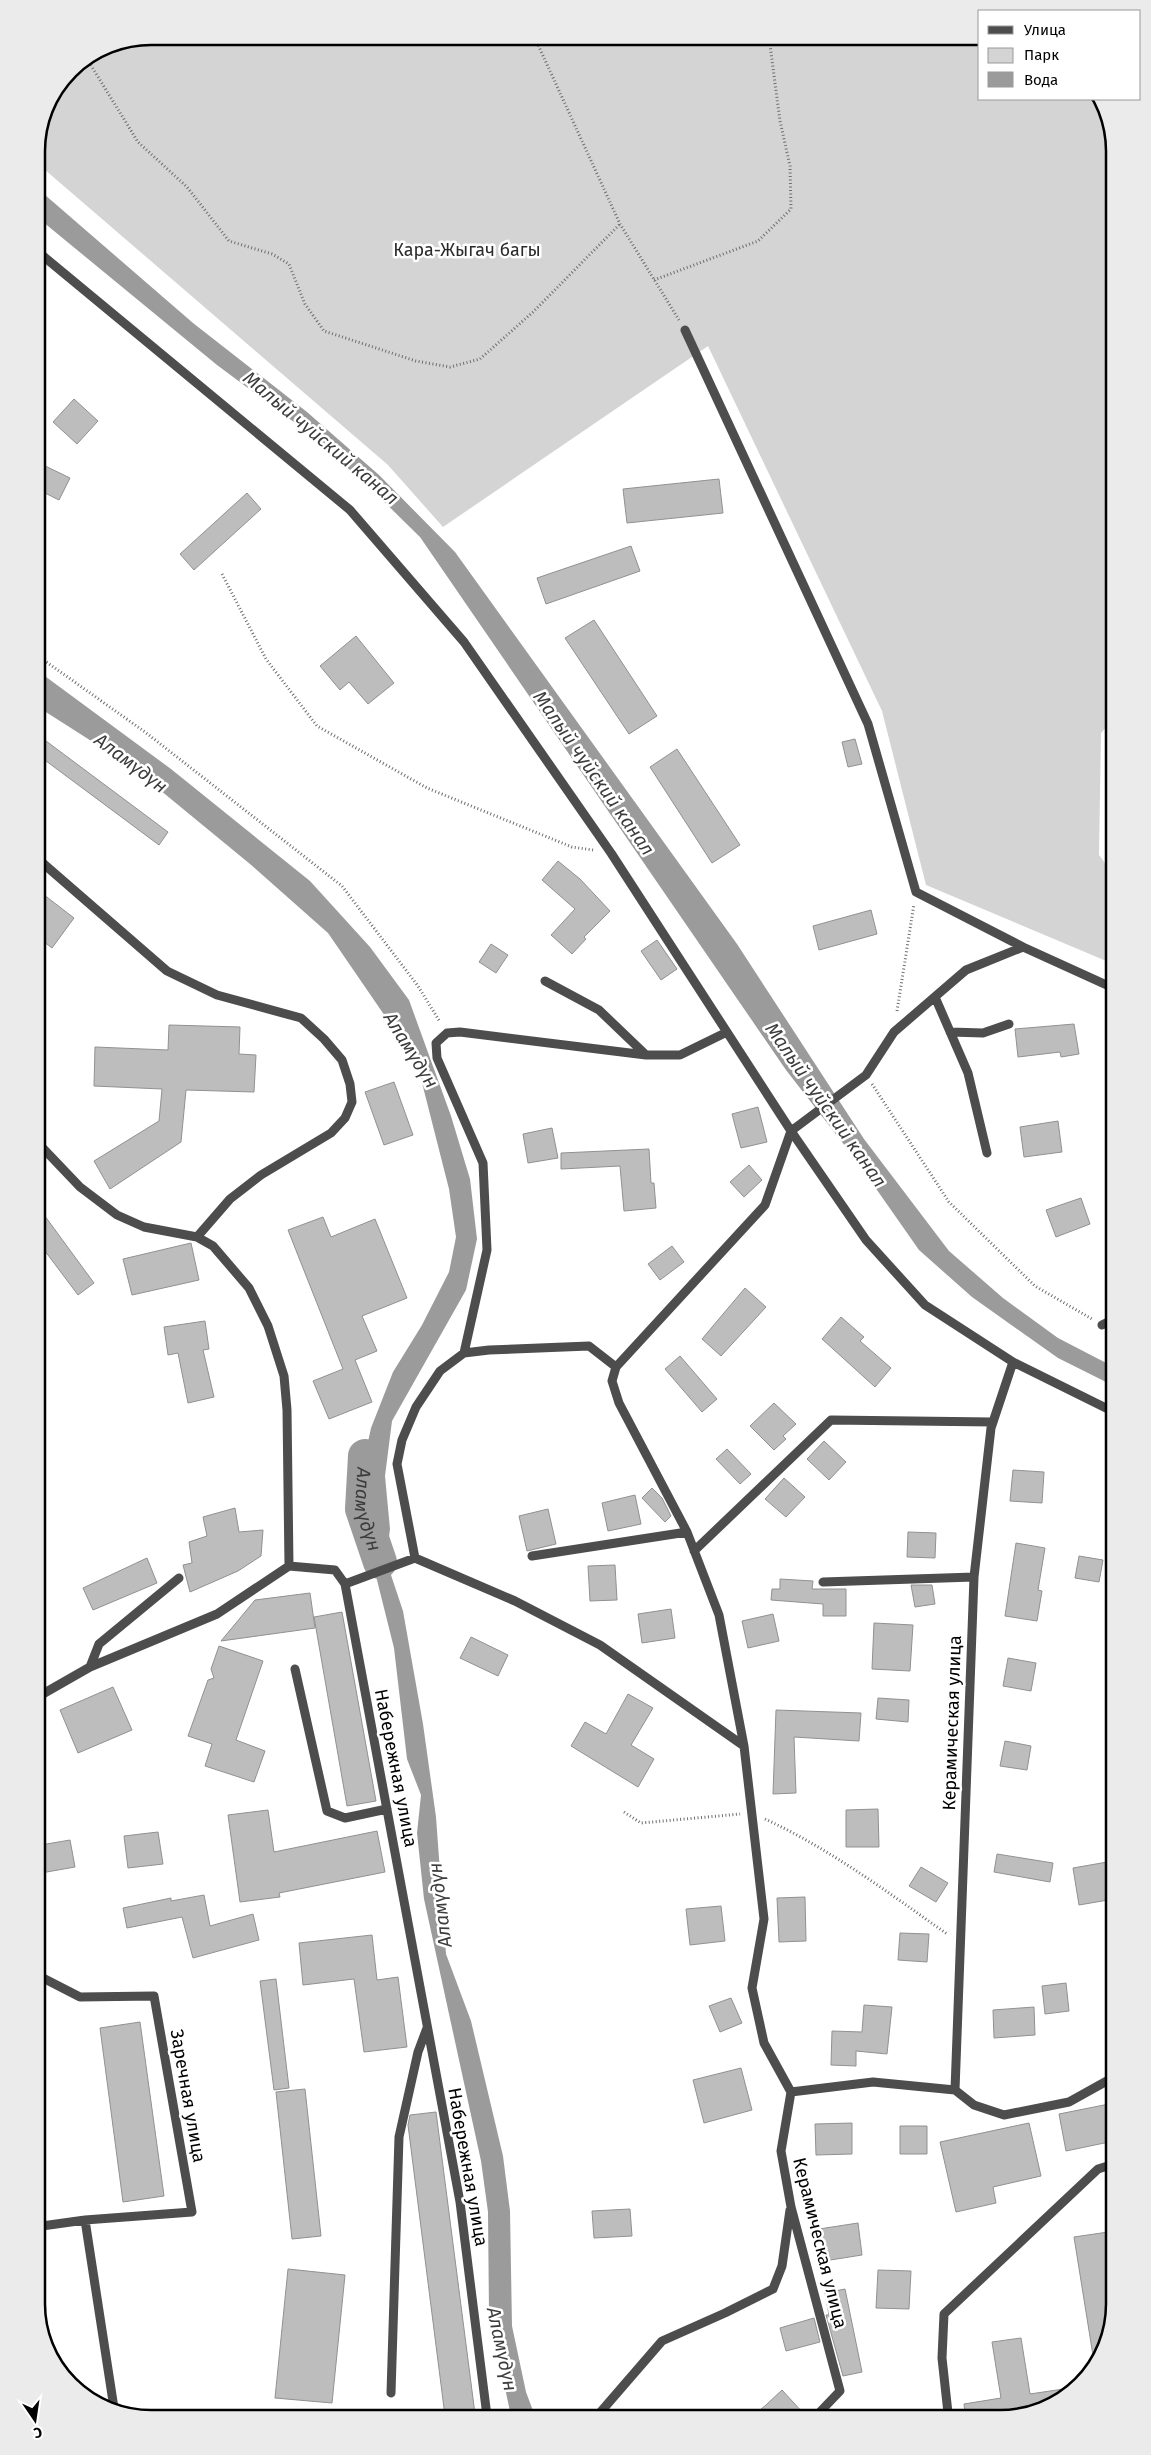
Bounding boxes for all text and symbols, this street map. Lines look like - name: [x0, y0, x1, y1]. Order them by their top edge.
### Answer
- legend: [978, 10, 1141, 100]
- text: Улица: [1024, 21, 1066, 39]
- text: Парк: [1024, 46, 1059, 64]
- text: Вода: [1024, 71, 1058, 89]
- park label: Кара-Жыгач багы: [393, 239, 541, 261]
- water label: Малый чуйский канал: [239, 366, 403, 510]
- water label: Малый чуйский канал: [528, 686, 660, 860]
- water label: Аламүдүн: [89, 728, 172, 798]
- water label: Аламүдүн: [378, 1007, 443, 1092]
- water label: Малый чуйский канал: [760, 1018, 892, 1192]
- water label: Аламүдүн: [350, 1466, 387, 1554]
- street label: Керамическая улица: [938, 1635, 966, 1811]
- street label: Набережная улица: [370, 1687, 422, 1849]
- water label: Аламүдүн: [423, 1861, 457, 1950]
- street label: Заречная улица: [165, 2028, 211, 2164]
- street label: Набережная улица: [443, 2086, 493, 2248]
- street label: Керамическая улица: [788, 2155, 852, 2331]
- water label: Аламүдүн: [482, 2304, 522, 2393]
- north arrow: [10, 2395, 60, 2445]
- text: С: [32, 2423, 44, 2441]

